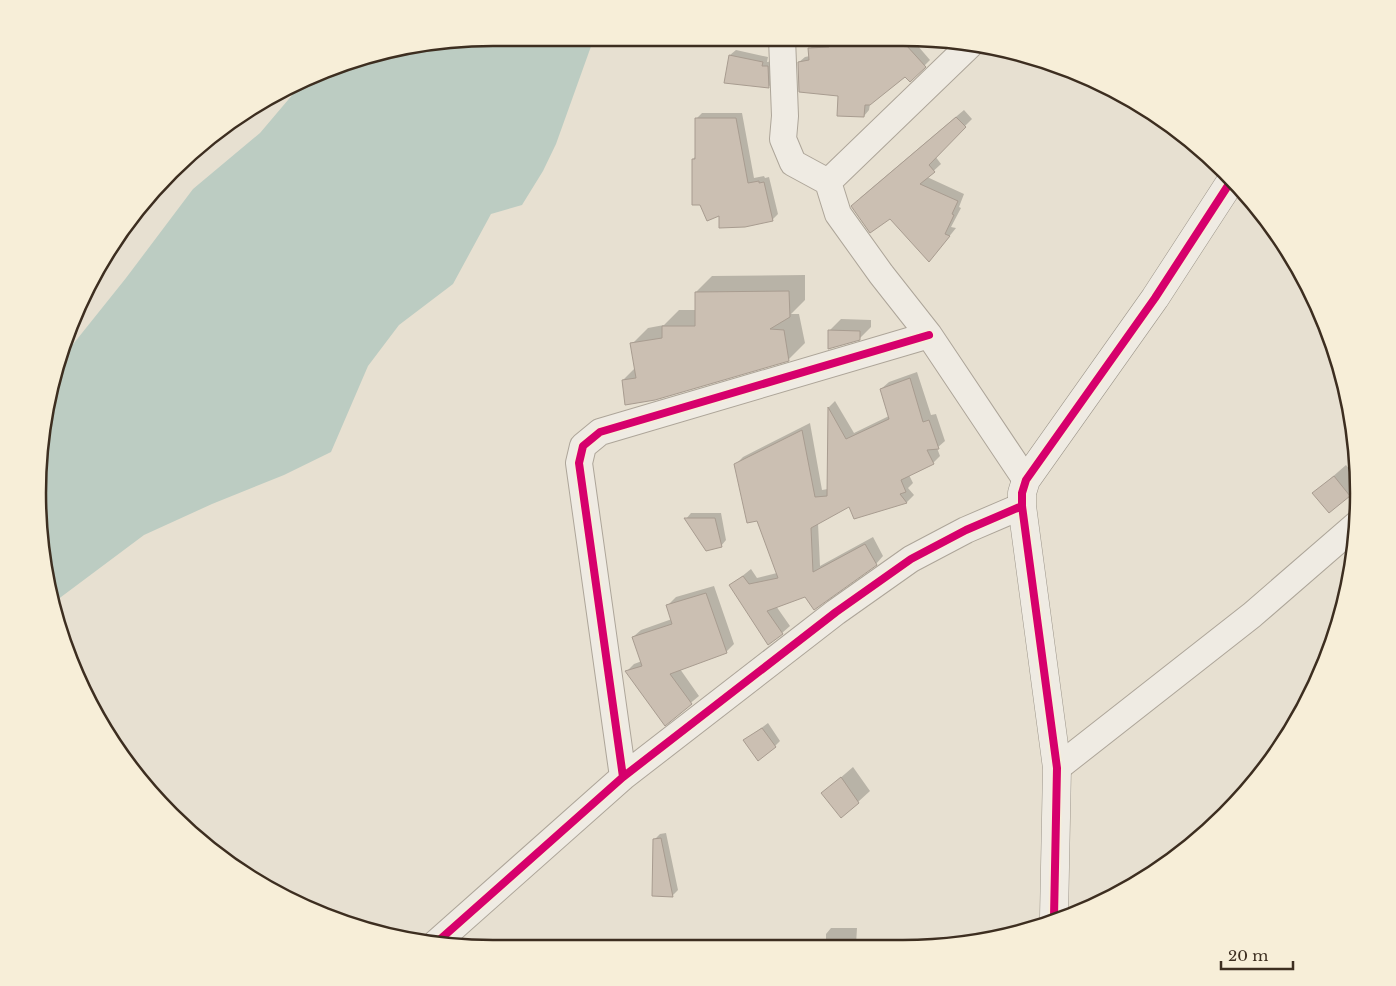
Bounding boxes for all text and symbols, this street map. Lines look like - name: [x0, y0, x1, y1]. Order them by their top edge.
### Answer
- scale bar: [1221, 938, 1294, 970]
- text: 20 m: [1228, 946, 1268, 965]

